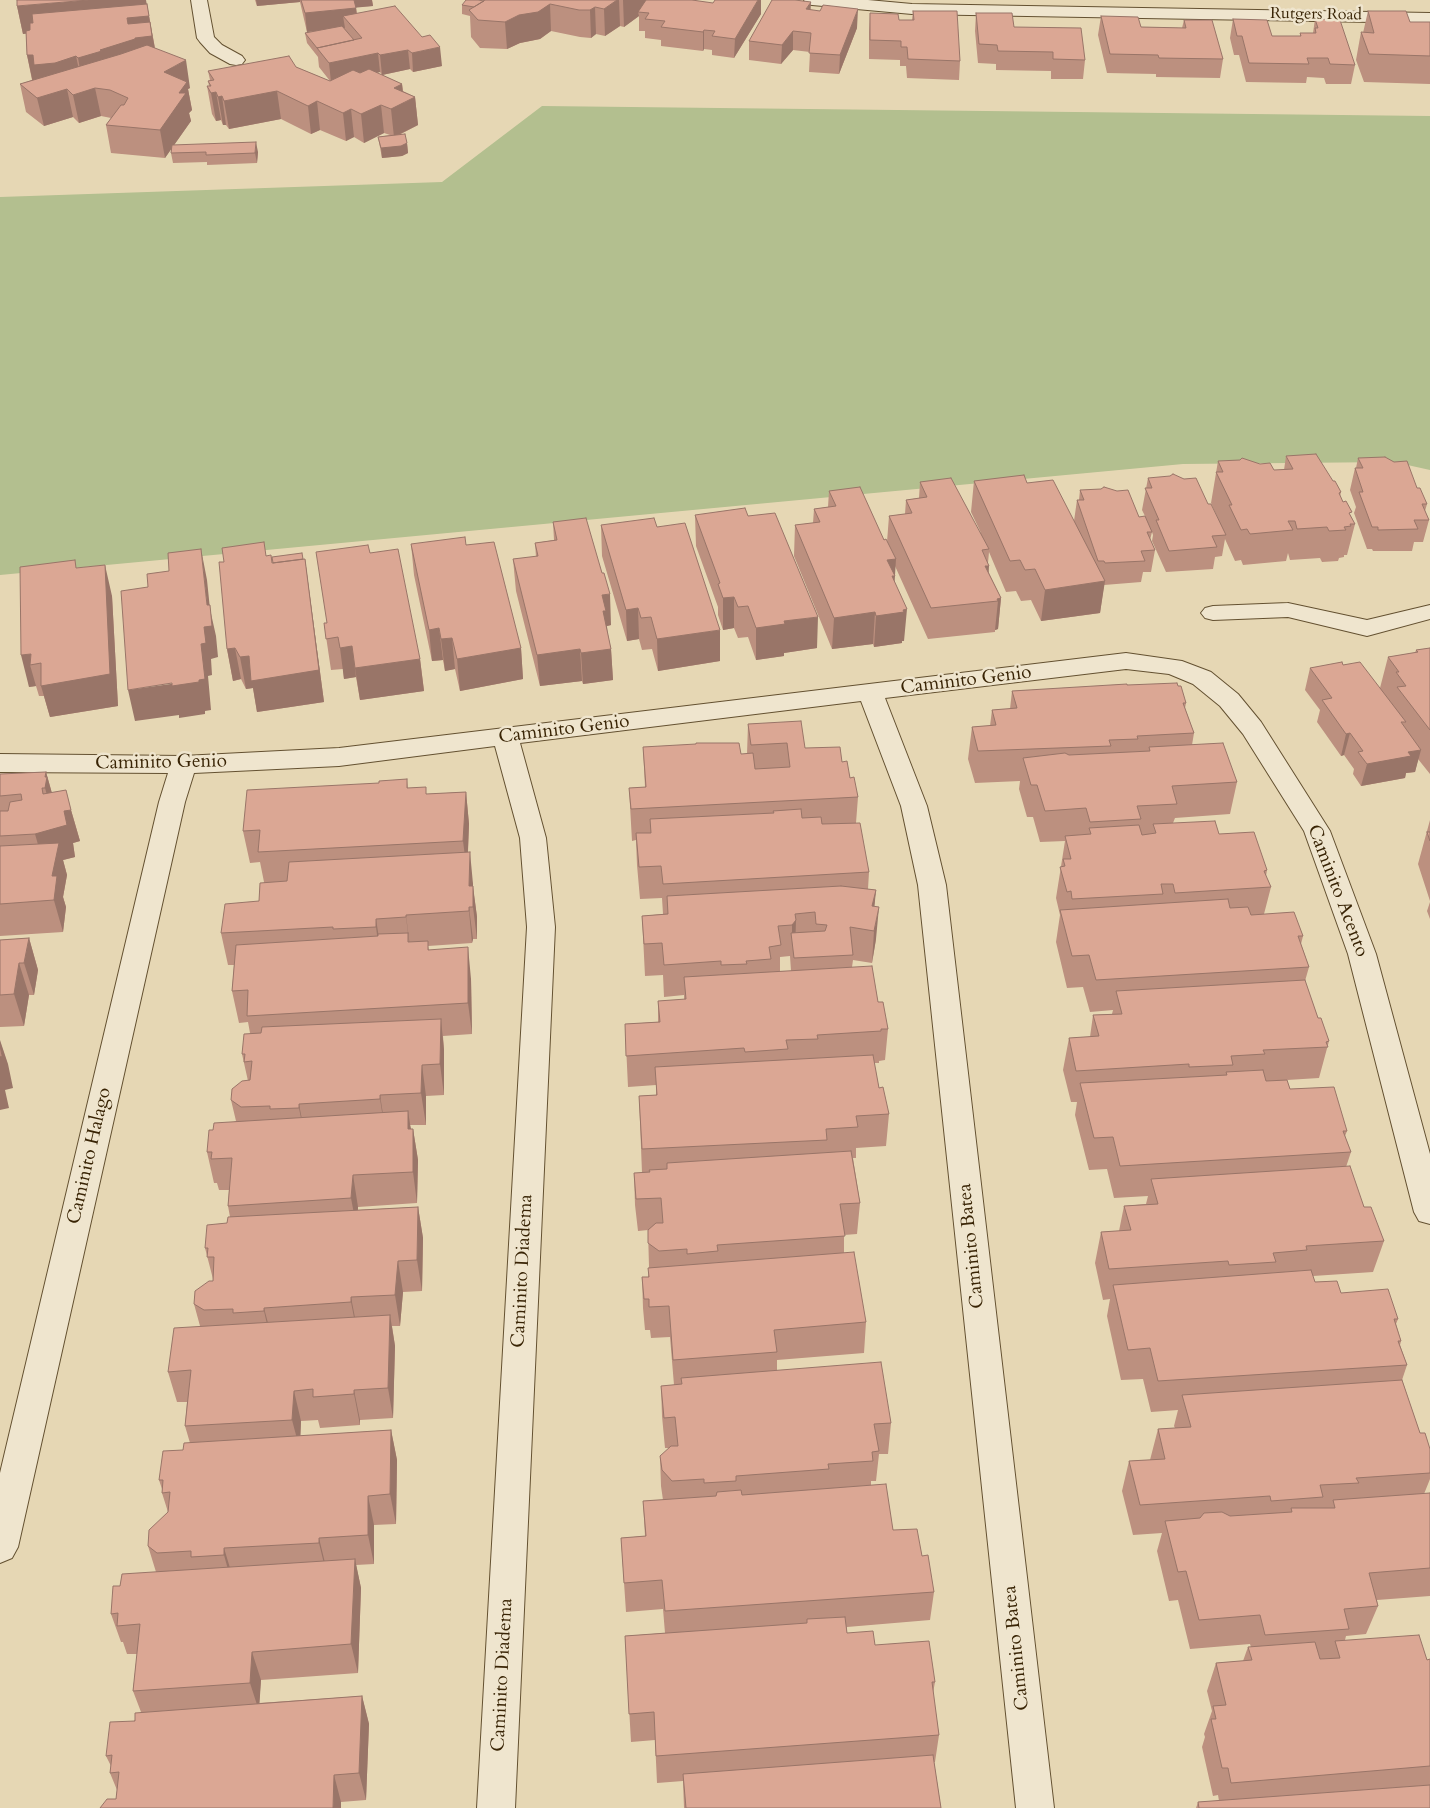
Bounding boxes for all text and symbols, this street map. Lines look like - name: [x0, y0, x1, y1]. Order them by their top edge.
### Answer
- street label: Rutgers Road: [1270, 5, 1362, 25]
- street label: Caminito Genio: [899, 662, 1033, 700]
- street label: Caminito Genio: [497, 711, 631, 749]
- street label: Caminito Genio: [95, 750, 227, 776]
- street label: Caminito Acento: [1301, 822, 1373, 960]
- street label: Caminito Halago: [63, 1085, 117, 1227]
- street label: Caminito Batea: [954, 1182, 990, 1310]
- street label: Caminito Diadema: [508, 1194, 538, 1348]
- street label: Caminito Batea: [999, 1584, 1035, 1712]
- street label: Caminito Diadema: [488, 1598, 518, 1752]

